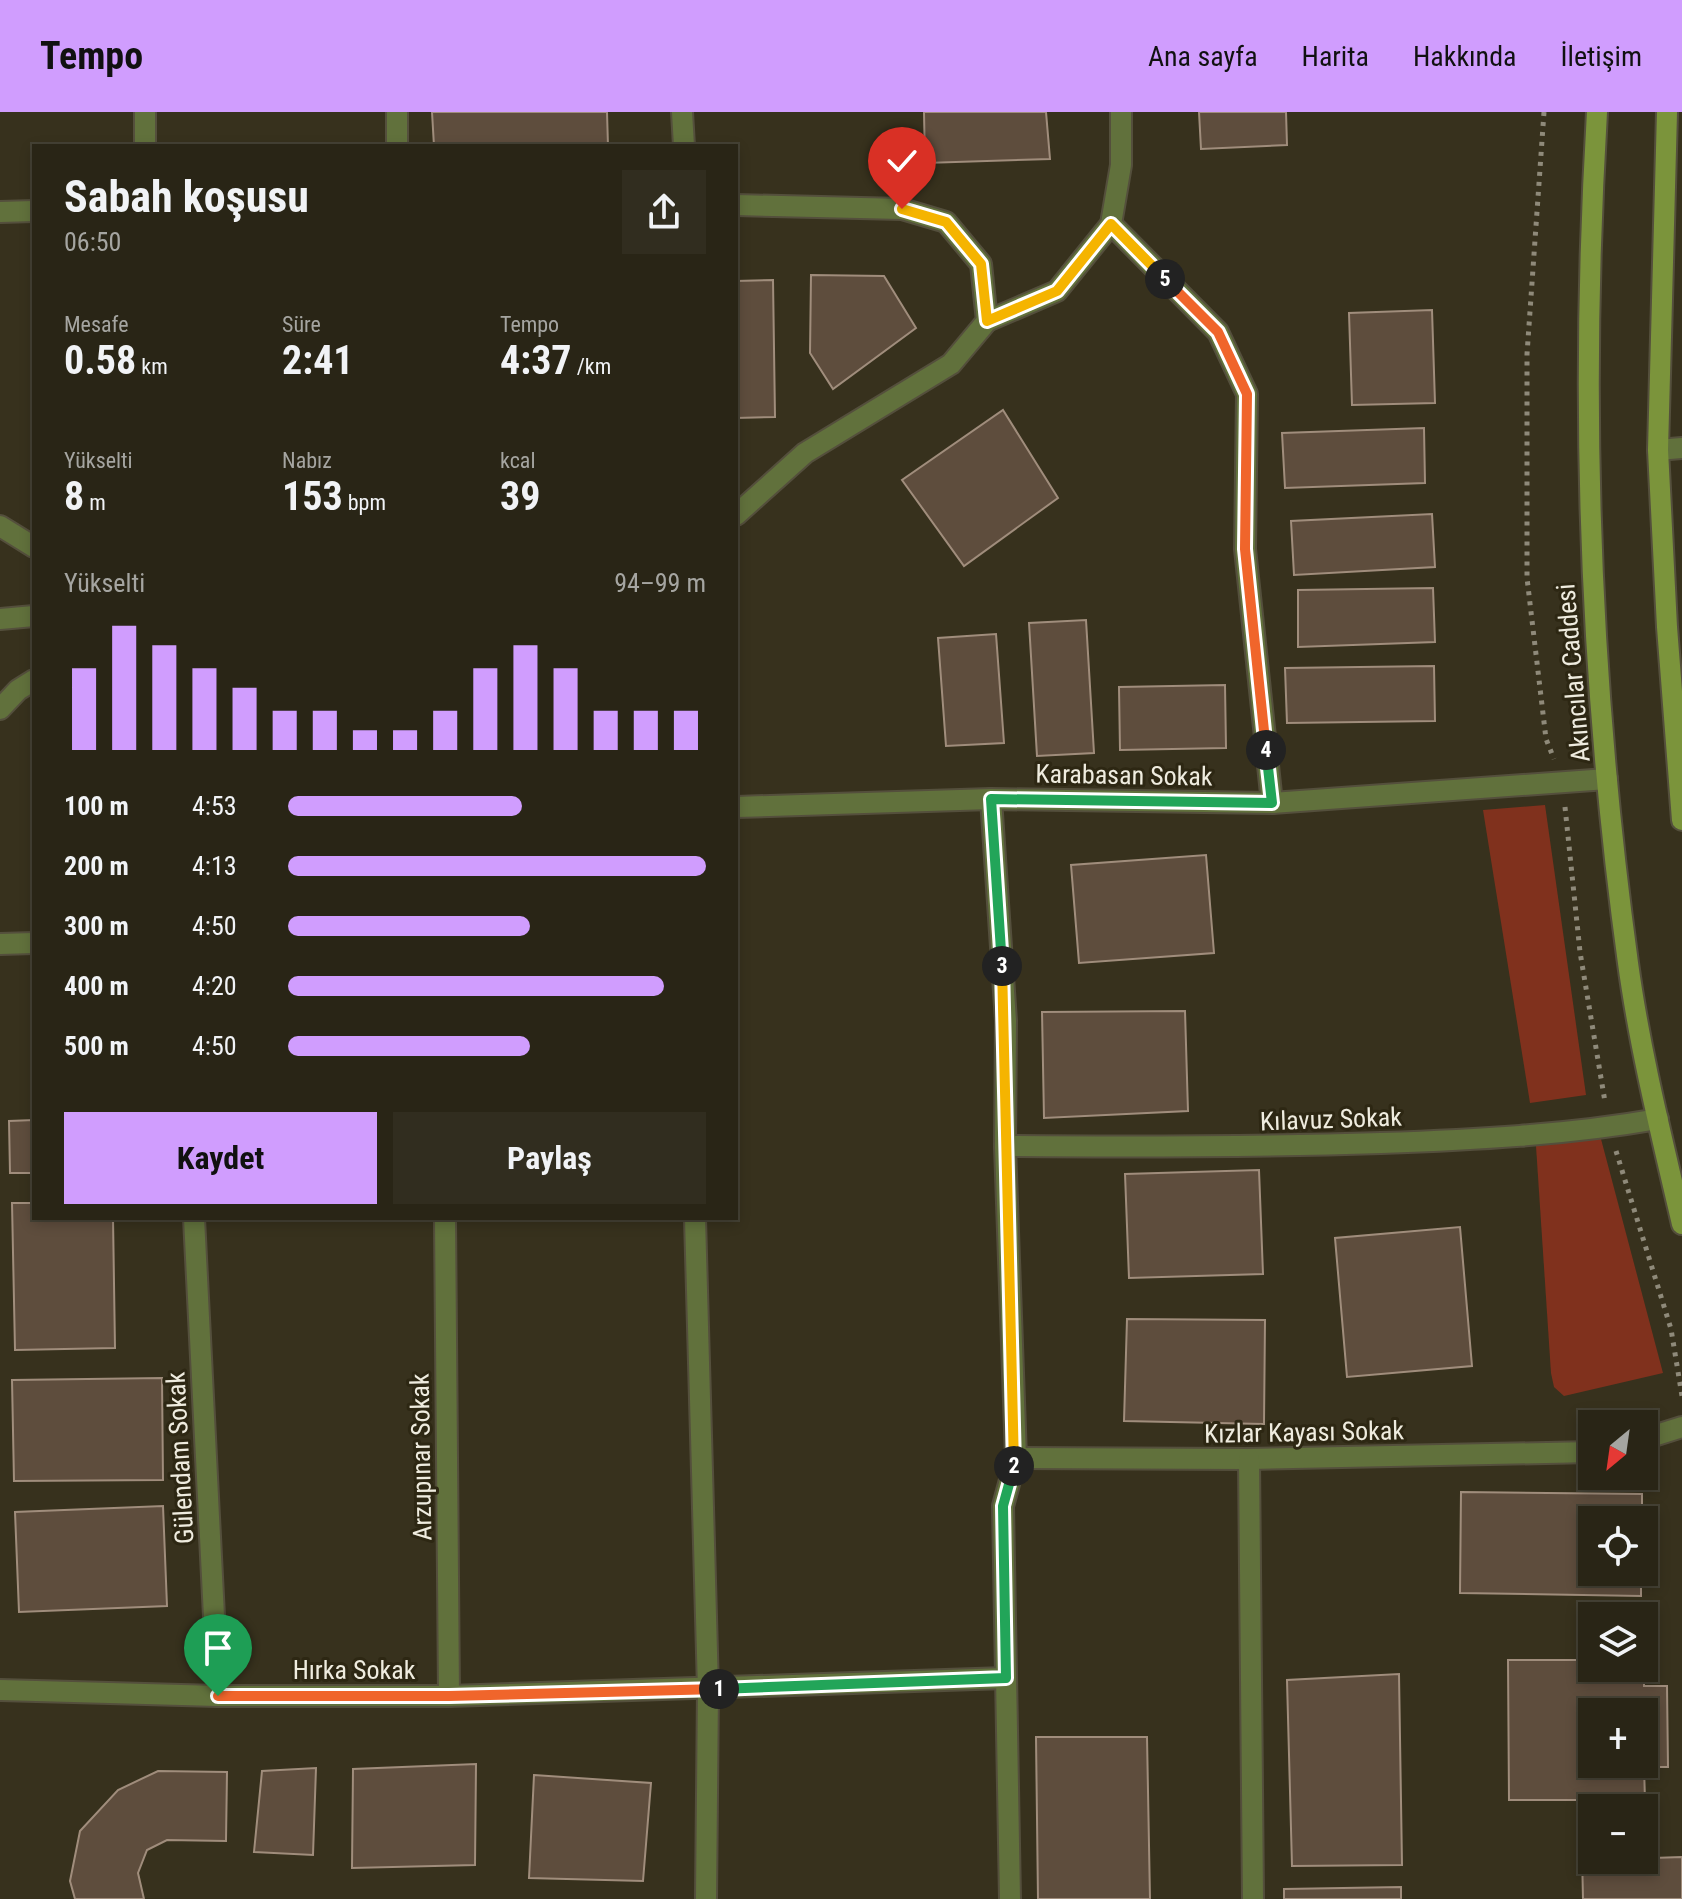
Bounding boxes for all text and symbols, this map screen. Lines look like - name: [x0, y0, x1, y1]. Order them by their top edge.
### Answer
- text: Tempo: [40, 34, 143, 78]
- text: Ana sayfa: [1148, 40, 1258, 73]
- text: Harita: [1302, 40, 1369, 73]
- text: Hakkında: [1413, 40, 1516, 73]
- text: İletişim: [1560, 40, 1642, 73]
- pin: [868, 127, 936, 209]
- icon: check: [880, 139, 924, 183]
- button: share: [622, 170, 706, 254]
- text: Sabah koşusu: [64, 171, 309, 223]
- text: 06:50: [64, 227, 121, 257]
- pin: 5: [1145, 259, 1185, 299]
- text: 5: [1159, 266, 1171, 291]
- text: Mesafe: [64, 312, 129, 337]
- text: Süre: [282, 312, 321, 337]
- text: Tempo: [500, 312, 559, 337]
- text: 0.58: [64, 337, 136, 384]
- text: 2:41: [282, 337, 354, 384]
- text: 4:37: [500, 337, 572, 384]
- text: km: [136, 354, 168, 379]
- text: /km: [572, 354, 611, 379]
- text: Yükselti: [64, 448, 133, 473]
- text: Nabız: [282, 448, 332, 473]
- text: kcal: [500, 448, 535, 473]
- text: 8: [64, 473, 84, 520]
- text: 153: [282, 473, 343, 520]
- text: 39: [500, 473, 540, 520]
- text: m: [84, 490, 106, 515]
- text: bpm: [343, 490, 386, 515]
- text: Yükselti: [64, 568, 145, 598]
- text: 94–99 m: [614, 568, 706, 598]
- street label: Akıncılar Caddesi: [1550, 583, 1596, 763]
- pin: 4: [1246, 730, 1286, 770]
- text: 4: [1260, 737, 1272, 762]
- street label: Karabasan Sokak: [1035, 758, 1213, 792]
- text: 100 m: [64, 791, 129, 821]
- text: 4:53: [192, 791, 237, 821]
- text: 200 m: [64, 851, 129, 881]
- text: 4:13: [192, 851, 237, 881]
- text: 300 m: [64, 911, 129, 941]
- text: 4:50: [192, 911, 237, 941]
- pin: 3: [982, 946, 1022, 986]
- text: 3: [996, 953, 1008, 978]
- text: 400 m: [64, 971, 129, 1001]
- text: 4:20: [192, 971, 237, 1001]
- text: 500 m: [64, 1031, 129, 1061]
- text: 4:50: [192, 1031, 237, 1061]
- street label: Kılavuz Sokak: [1260, 1102, 1403, 1136]
- button: Kaydet: [64, 1112, 377, 1204]
- button: Paylaş: [393, 1112, 706, 1204]
- street label: Gülendam Sokak: [161, 1371, 199, 1545]
- street label: Arzupınar Sokak: [405, 1373, 437, 1541]
- north arrow: [1578, 1410, 1658, 1490]
- map controls: [1578, 1410, 1658, 1874]
- street label: Kızlar Kayası Sokak: [1204, 1415, 1404, 1449]
- pin: 2: [994, 1446, 1034, 1486]
- text: 2: [1008, 1453, 1020, 1478]
- button: locate: [1578, 1506, 1658, 1586]
- button: layers: [1578, 1602, 1658, 1682]
- pin: [184, 1614, 252, 1696]
- icon: arrive: [196, 1626, 240, 1670]
- street label: Hırka Sokak: [293, 1655, 416, 1685]
- pin: 1: [699, 1669, 739, 1709]
- text: 1: [713, 1676, 725, 1701]
- button: +: [1578, 1698, 1658, 1778]
- button: −: [1578, 1794, 1658, 1874]

